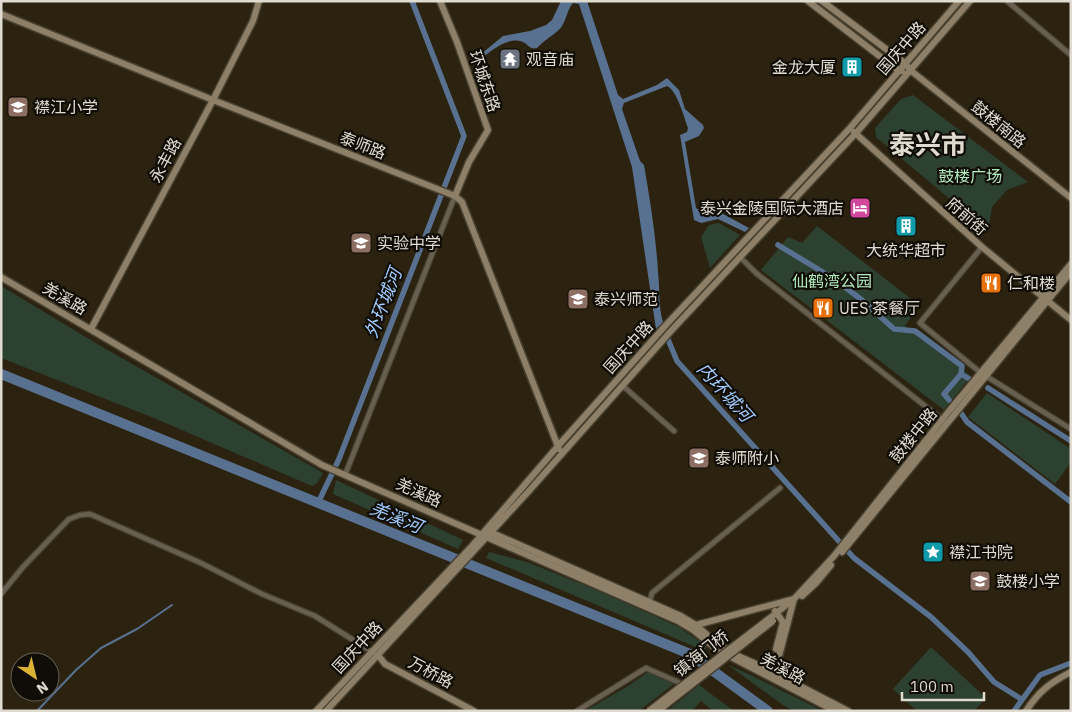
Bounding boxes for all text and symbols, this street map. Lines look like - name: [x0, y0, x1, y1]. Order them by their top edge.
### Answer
- street label: 国庆中路: [872, 17, 930, 79]
- street label: 环城东路: [465, 47, 505, 115]
- temple icon: 观音庙: [498, 47, 522, 71]
- place label: 观音庙: [526, 49, 574, 69]
- building icon: 金龙大厦: [840, 55, 864, 79]
- place label: 金龙大厦: [772, 57, 836, 77]
- school or university icon: 襟江小学: [6, 95, 30, 119]
- street label: 鼓楼南路: [968, 96, 1030, 152]
- place label: 襟江小学: [34, 97, 98, 117]
- street label: 泰师路: [337, 127, 389, 163]
- district label: 泰兴市: [889, 127, 967, 161]
- street label: 永丰路: [145, 134, 185, 186]
- park label: 鼓楼广场: [938, 166, 1002, 186]
- street label: 府前街: [942, 193, 992, 239]
- hotel icon: 泰兴金陵国际大酒店: [848, 196, 872, 220]
- place label: 泰兴金陵国际大酒店: [700, 198, 844, 218]
- building icon: 大统华超市: [894, 214, 918, 238]
- school or university icon: 实验中学: [349, 231, 373, 255]
- place label: 实验中学: [377, 233, 441, 253]
- place label: 大统华超市: [866, 240, 946, 260]
- water label: 外环城河: [359, 262, 408, 341]
- park label: 仙鹤湾公园: [792, 271, 872, 291]
- restaurant icon: 仁和楼: [979, 271, 1003, 295]
- place label: 仁和楼: [1007, 273, 1055, 293]
- street label: 羌溪路: [39, 277, 91, 319]
- school or university icon: 泰兴师范: [566, 287, 590, 311]
- place label: 泰兴师范: [594, 289, 658, 309]
- restaurant icon: UES 茶餐厅: [811, 296, 835, 320]
- place label: UES 茶餐厅: [839, 298, 920, 318]
- street label: 国庆中路: [599, 317, 657, 377]
- water label: 内环城河: [692, 358, 760, 429]
- street label: 鼓楼中路: [885, 404, 941, 466]
- school or university icon: 泰师附小: [687, 446, 711, 470]
- place label: 泰师附小: [715, 448, 779, 468]
- street label: 羌溪路: [393, 473, 445, 511]
- water label: 羌溪河: [367, 496, 428, 539]
- place icon: 襟江书院: [921, 540, 945, 564]
- place label: 襟江书院: [949, 542, 1013, 562]
- school or university icon: 鼓楼小学: [968, 569, 992, 593]
- place label: 鼓楼小学: [996, 571, 1060, 591]
- street label: 国庆中路: [328, 617, 386, 677]
- street label: 镇海门桥: [670, 625, 732, 681]
- street label: 羌溪路: [757, 648, 809, 688]
- north arrow: [10, 652, 60, 702]
- street label: 万桥路: [405, 652, 457, 692]
- scale bar: [902, 670, 984, 702]
- text: N: [33, 677, 52, 698]
- text: 100 m: [910, 677, 954, 696]

